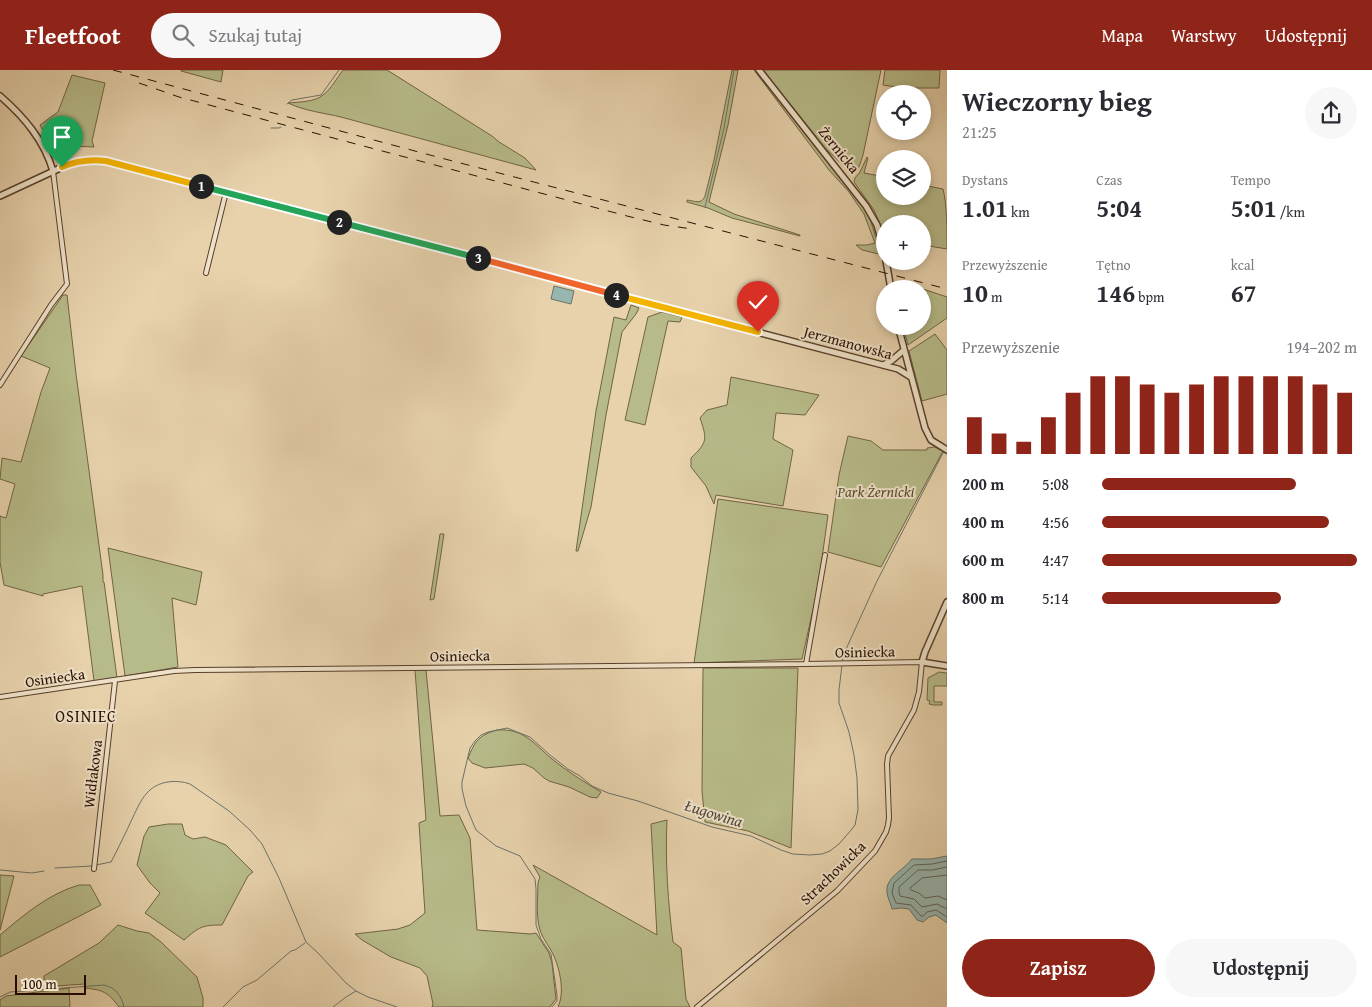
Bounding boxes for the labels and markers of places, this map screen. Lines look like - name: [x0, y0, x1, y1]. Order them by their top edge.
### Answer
- pin: [41, 116, 83, 167]
- pin: 1: [188, 174, 214, 198]
- pin: 2: [326, 210, 352, 234]
- pin: 3: [466, 246, 490, 270]
- pin: [737, 281, 779, 332]
- pin: 4: [604, 282, 628, 308]

